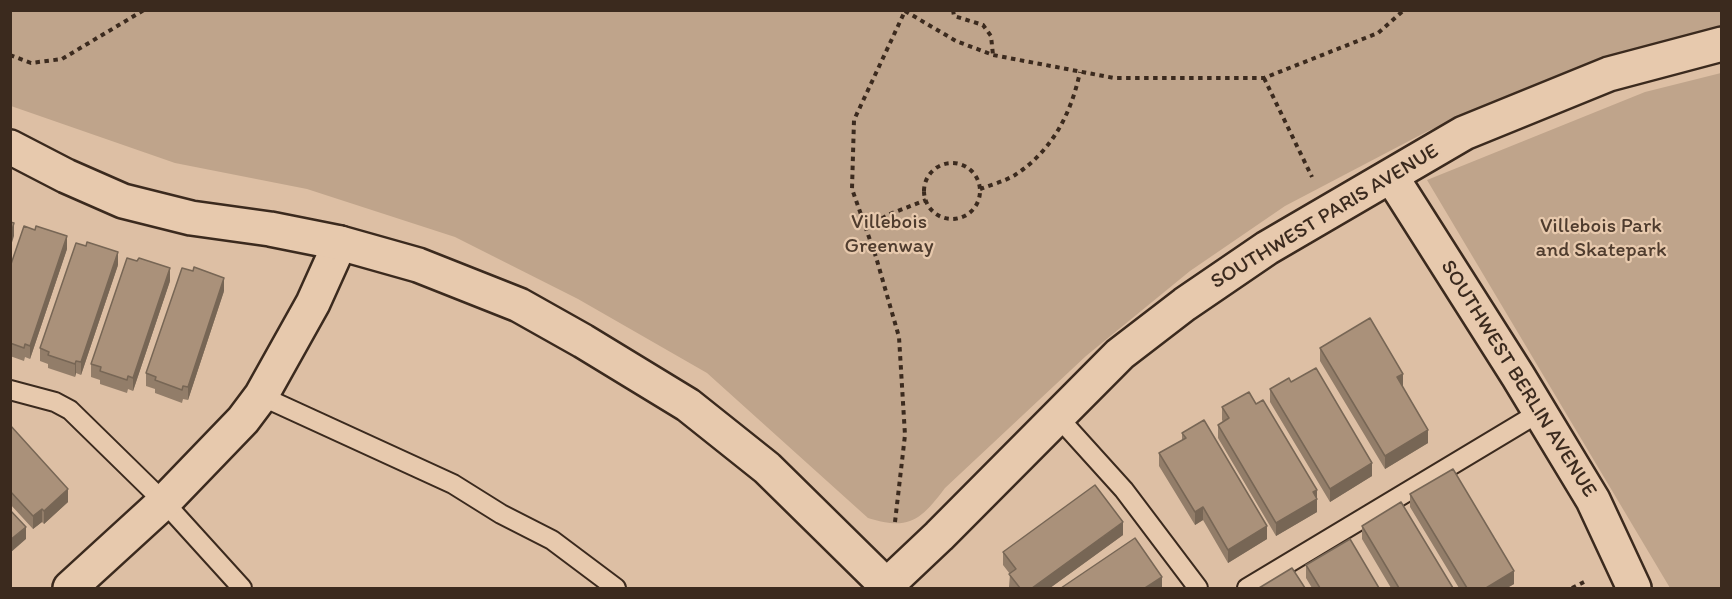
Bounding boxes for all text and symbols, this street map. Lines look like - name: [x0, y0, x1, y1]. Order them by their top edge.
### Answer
- street label: SOUTHWEST PARIS AVENUE: [1206, 139, 1444, 295]
- park label: Villebois Greenway: [844, 210, 934, 260]
- park label: Villebois Park and Skatepark: [1535, 214, 1667, 264]
- street label: SOUTHWEST BERLIN AVENUE: [1435, 256, 1601, 502]

